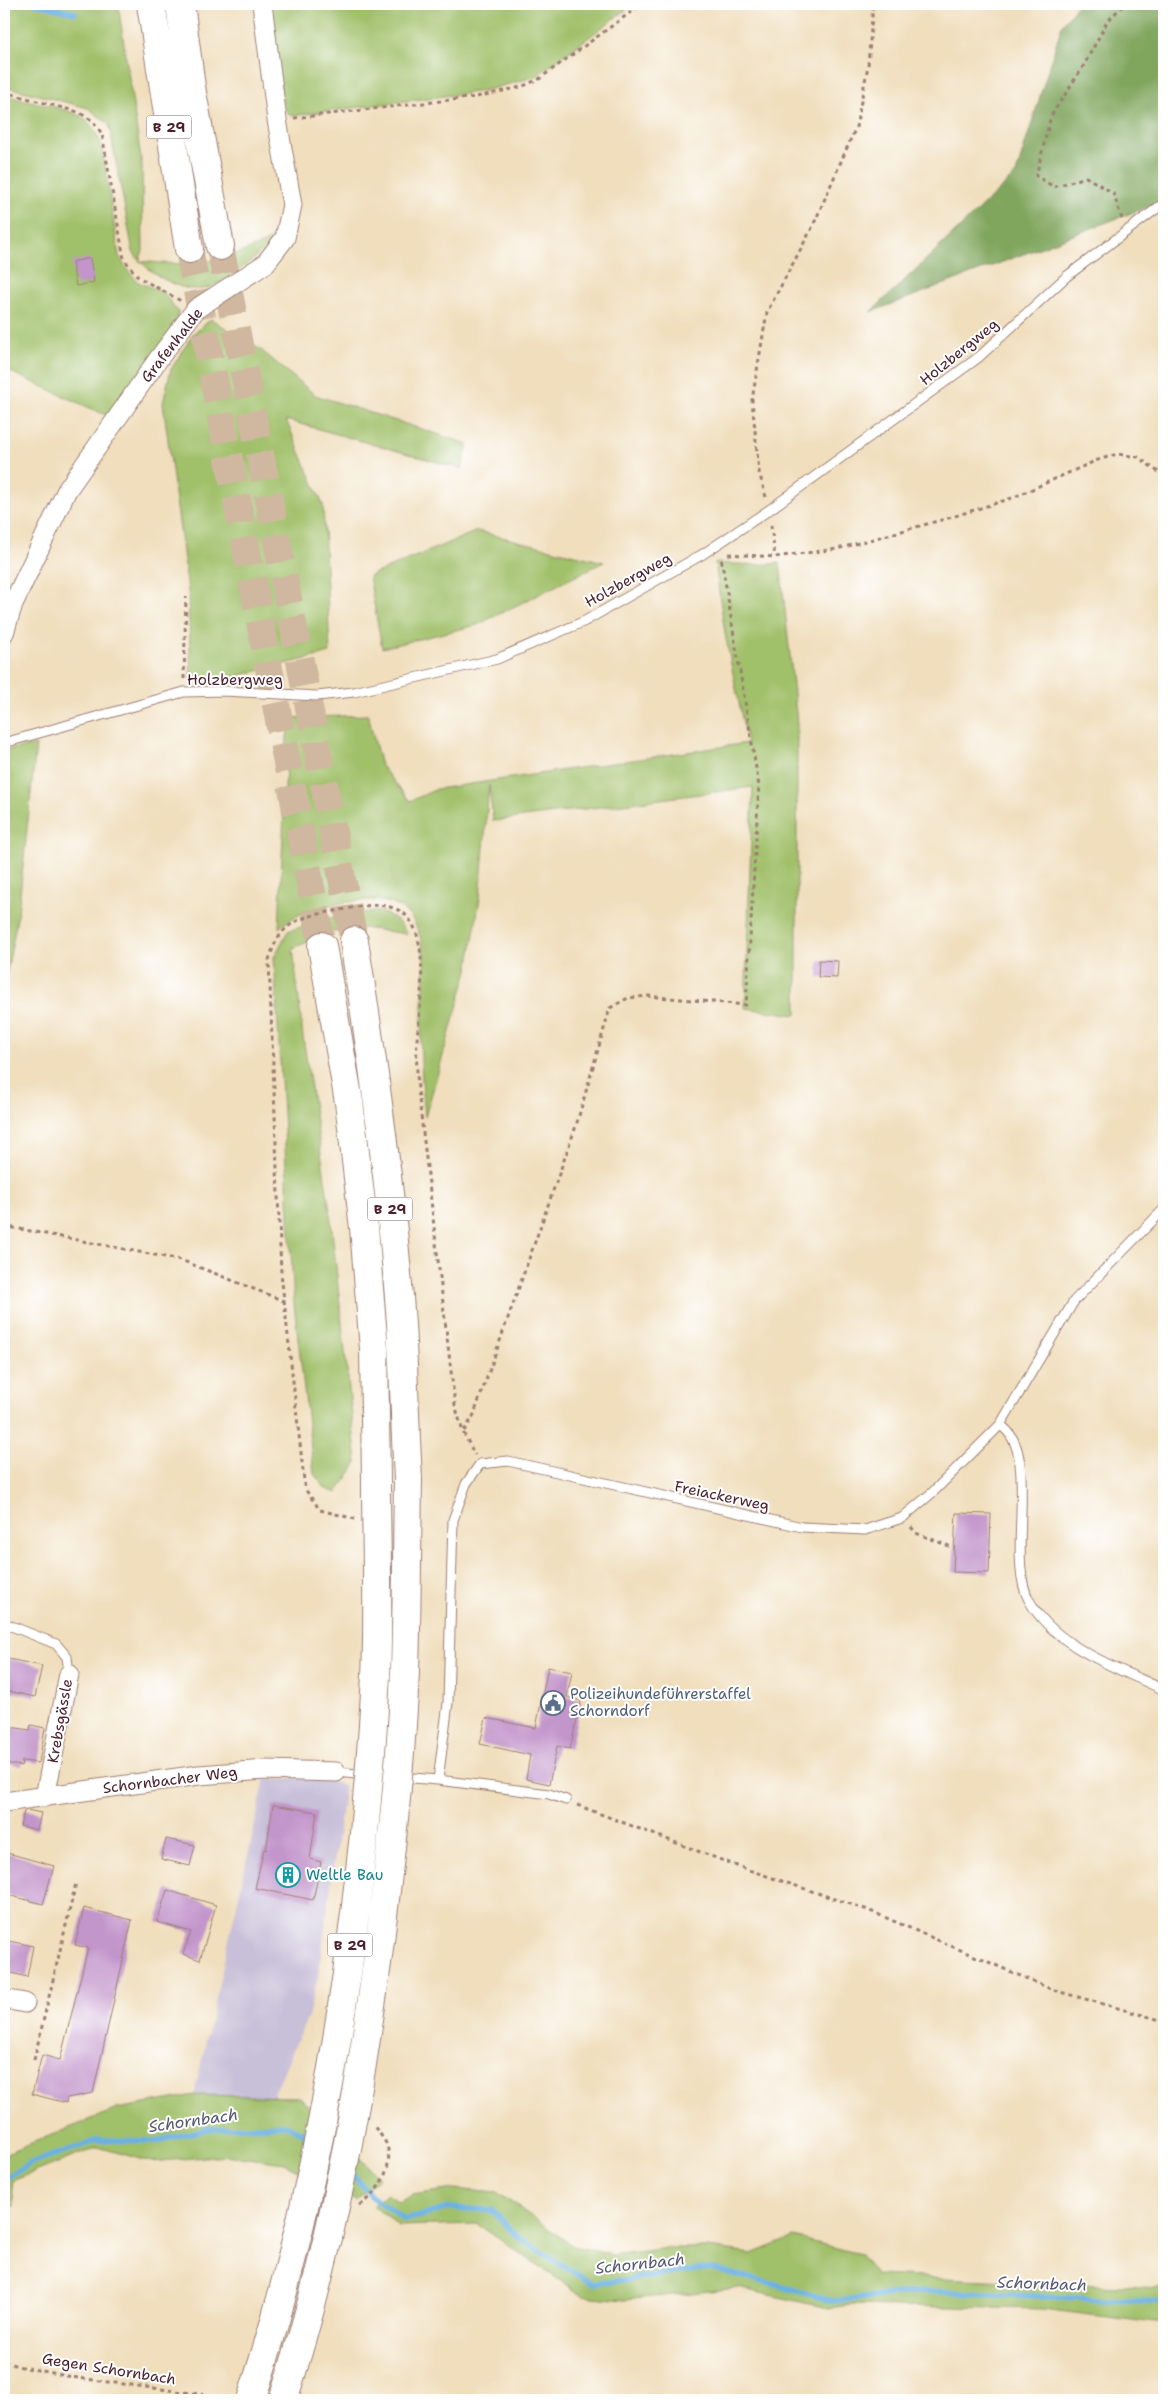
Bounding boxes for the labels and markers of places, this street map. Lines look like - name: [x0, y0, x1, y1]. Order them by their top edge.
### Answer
- place label: Polizeihundeführerstaffel Schorndorf: [570, 1684, 751, 1721]
- public building icon: Polizeihundeführerstaffel Schorndorf: [540, 1690, 566, 1716]
- building icon: Weltle Bau: [275, 1862, 301, 1888]
- place label: Weltle Bau: [306, 1865, 383, 1885]

